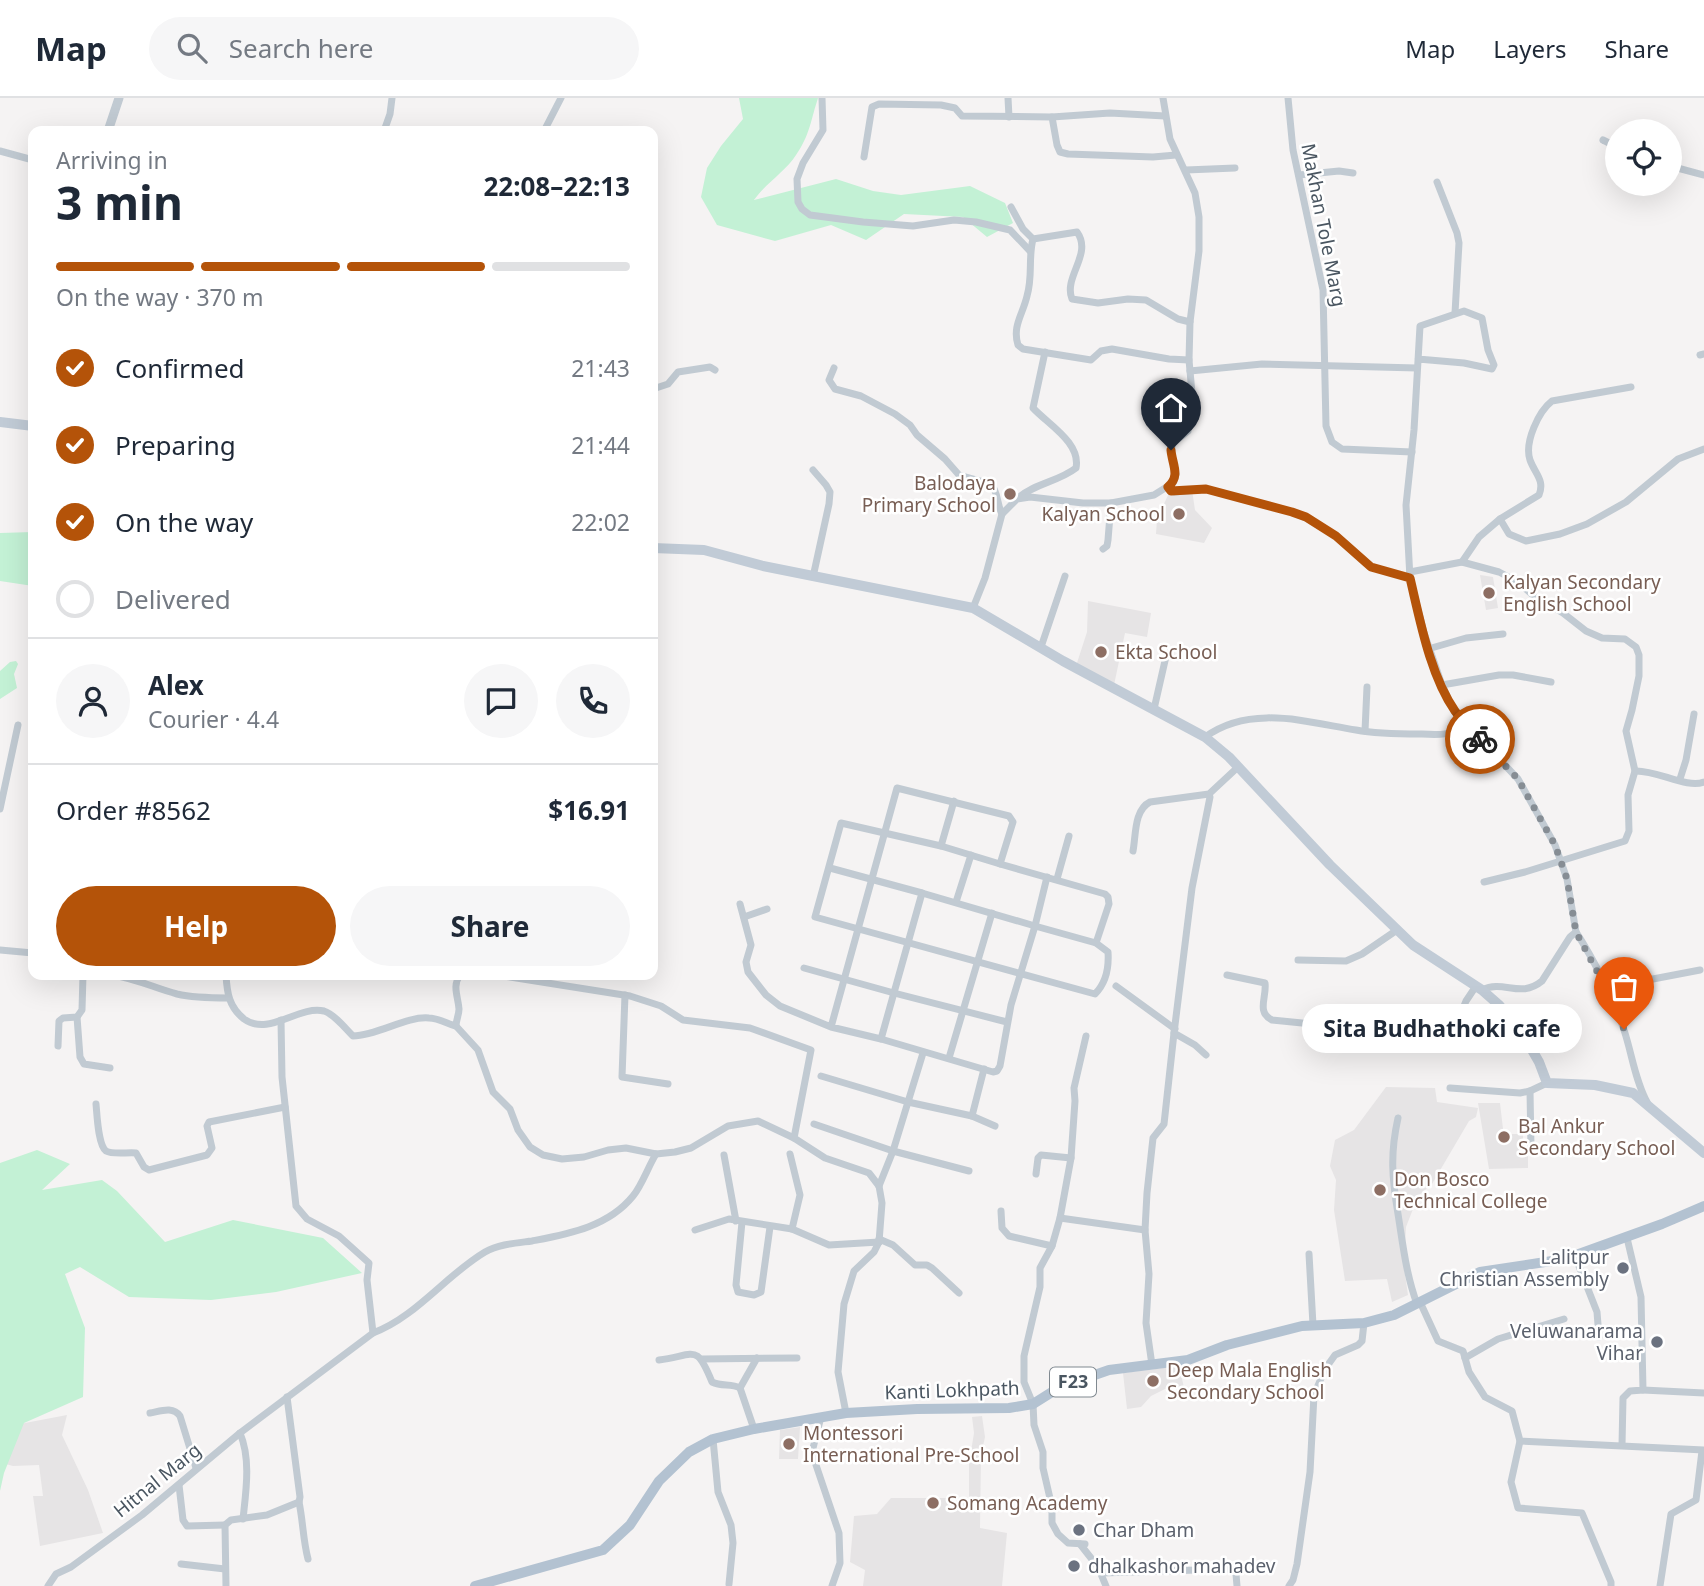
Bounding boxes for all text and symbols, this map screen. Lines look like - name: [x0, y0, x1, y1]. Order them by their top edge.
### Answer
- search box: [149, 17, 639, 80]
- text: Map: [35, 26, 107, 71]
- icon: search: [173, 29, 211, 67]
- text: Search here: [229, 30, 373, 66]
- text: Map: [1405, 32, 1455, 65]
- text: Layers: [1493, 32, 1567, 65]
- text: Share: [1605, 32, 1669, 65]
- map controls: [1605, 119, 1682, 196]
- button: locate: [1605, 119, 1682, 196]
- street label: Makhan Tole Marg: [1295, 141, 1353, 309]
- text: Arriving in: [56, 144, 168, 176]
- text: 22:08–22:13: [483, 168, 630, 204]
- text: 3 min: [56, 171, 183, 233]
- text: On the way · 370 m: [56, 281, 263, 313]
- icon: check: [56, 349, 94, 387]
- text: Confirmed: [115, 350, 245, 386]
- text: 21:43: [571, 352, 630, 384]
- pin: [1141, 378, 1201, 450]
- icon: home: [1152, 389, 1190, 427]
- icon: check: [56, 426, 94, 464]
- text: Preparing: [115, 427, 236, 463]
- text: 21:44: [571, 429, 630, 461]
- place label: Balodaya Primary School: [862, 470, 996, 518]
- marker: Balodaya Primary School: [1002, 486, 1018, 502]
- place label: Kalyan School: [1041, 501, 1165, 527]
- icon: check: [56, 503, 94, 541]
- text: On the way: [115, 504, 253, 540]
- text: 22:02: [571, 506, 630, 538]
- marker: Kalyan School: [1171, 506, 1187, 522]
- place label: Kalyan Secondary English School: [1503, 569, 1661, 617]
- text: Delivered: [115, 581, 231, 617]
- marker: Kalyan Secondary English School: [1481, 585, 1497, 601]
- place label: Ekta School: [1115, 639, 1217, 665]
- marker: Ekta School: [1093, 644, 1109, 660]
- button: person: [56, 664, 130, 738]
- button: chat: [464, 664, 538, 738]
- button: phone: [556, 664, 630, 738]
- text: Alex: [148, 667, 204, 703]
- text: Courier · 4.4: [148, 703, 279, 735]
- courier: [1445, 704, 1515, 774]
- icon: bike: [1461, 720, 1499, 758]
- text: Order #8562: [56, 792, 211, 828]
- text: $16.91: [548, 792, 630, 828]
- button: Help: [56, 886, 336, 966]
- button: Share: [350, 886, 630, 966]
- pin: [1594, 957, 1654, 1029]
- icon: bag: [1605, 968, 1643, 1006]
- callout: Sita Budhathoki cafe: [1302, 1004, 1582, 1054]
- text: Sita Budhathoki cafe: [1323, 1012, 1561, 1044]
- place label: Bal Ankur Secondary School: [1518, 1113, 1676, 1161]
- marker: Bal Ankur Secondary School: [1496, 1129, 1512, 1145]
- place label: Don Bosco Technical College: [1394, 1166, 1548, 1214]
- marker: Don Bosco Technical College: [1372, 1182, 1388, 1198]
- place label: Lalitpur Christian Assembly: [1439, 1244, 1609, 1292]
- marker: Lalitpur Christian Assembly: [1615, 1260, 1631, 1276]
- place label: Veluwanarama Vihar: [1510, 1318, 1643, 1366]
- marker: Veluwanarama Vihar: [1649, 1334, 1665, 1350]
- place label: Deep Mala English Secondary School: [1167, 1357, 1332, 1405]
- road number: F23: [1050, 1367, 1096, 1396]
- marker: Deep Mala English Secondary School: [1145, 1373, 1161, 1389]
- street label: Kanti Lokhpath: [884, 1375, 1020, 1405]
- place label: Montessori International Pre-School: [803, 1420, 1020, 1468]
- marker: Montessori International Pre-School: [781, 1436, 797, 1452]
- street label: Hitnal Marg: [108, 1437, 206, 1523]
- place label: Somang Academy: [947, 1490, 1108, 1516]
- marker: Somang Academy: [925, 1495, 941, 1511]
- place label: Char Dham: [1093, 1517, 1194, 1543]
- marker: Char Dham: [1071, 1522, 1087, 1538]
- place label: dhalkashor mahadev: [1088, 1553, 1276, 1579]
- marker: dhalkashor mahadev: [1066, 1558, 1082, 1574]

